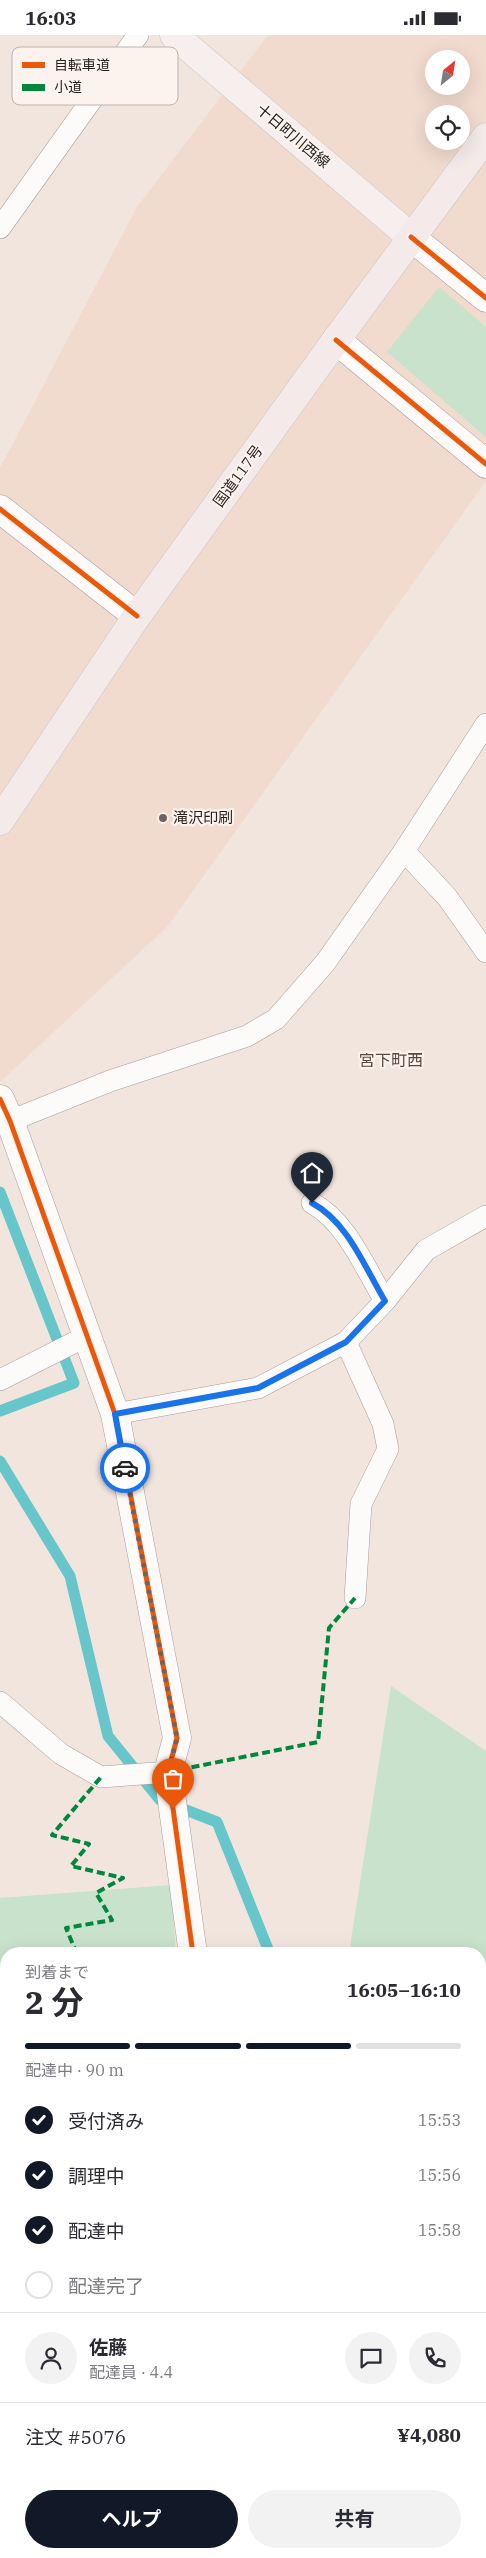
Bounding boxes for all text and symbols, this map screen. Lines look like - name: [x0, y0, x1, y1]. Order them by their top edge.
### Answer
- text: 16:03: [25, 6, 76, 30]
- legend: [12, 47, 178, 105]
- north arrow: [425, 50, 470, 95]
- map controls: [425, 50, 470, 150]
- text: 自転車道: [54, 56, 110, 74]
- text: 小道: [54, 78, 82, 96]
- street label: 十日町川西線: [253, 99, 334, 172]
- button: locate: [425, 105, 470, 150]
- street label: 国道117号: [209, 441, 266, 510]
- place label: 滝沢印刷: [173, 808, 233, 827]
- marker: 滝沢印刷: [157, 812, 169, 824]
- district label: 宮下町西: [359, 1050, 423, 1070]
- pin: [291, 1152, 333, 1203]
- icon: home: [298, 1159, 326, 1187]
- courier: [100, 1443, 150, 1493]
- icon: car: [111, 1454, 139, 1482]
- pin: [152, 1758, 194, 1809]
- icon: bag: [159, 1765, 187, 1793]
- text: 到着まで: [25, 1962, 89, 1982]
- text: 16:05–16:10: [347, 1978, 461, 2002]
- text: 2 分: [25, 1981, 84, 2023]
- text: 配達中 · 90 m: [25, 2060, 124, 2080]
- icon: check: [25, 2106, 53, 2134]
- text: 受付済み: [68, 2109, 144, 2133]
- text: 15:53: [418, 2110, 461, 2130]
- icon: check: [25, 2161, 53, 2189]
- text: 調理中: [68, 2164, 125, 2188]
- text: 15:56: [418, 2165, 461, 2185]
- icon: check: [25, 2216, 53, 2244]
- text: 配達中: [68, 2219, 125, 2243]
- text: 15:58: [418, 2220, 461, 2240]
- text: 配達完了: [68, 2274, 144, 2298]
- button: person: [25, 2332, 77, 2384]
- button: chat: [345, 2332, 397, 2384]
- button: phone: [409, 2332, 461, 2384]
- text: 佐藤: [89, 2335, 127, 2359]
- text: 配達員 · 4.4: [89, 2362, 173, 2382]
- text: ¥4,080: [397, 2423, 461, 2447]
- text: 注文 #5076: [25, 2425, 126, 2449]
- button: ヘルプ: [25, 2490, 238, 2548]
- button: 共有: [248, 2490, 461, 2548]

